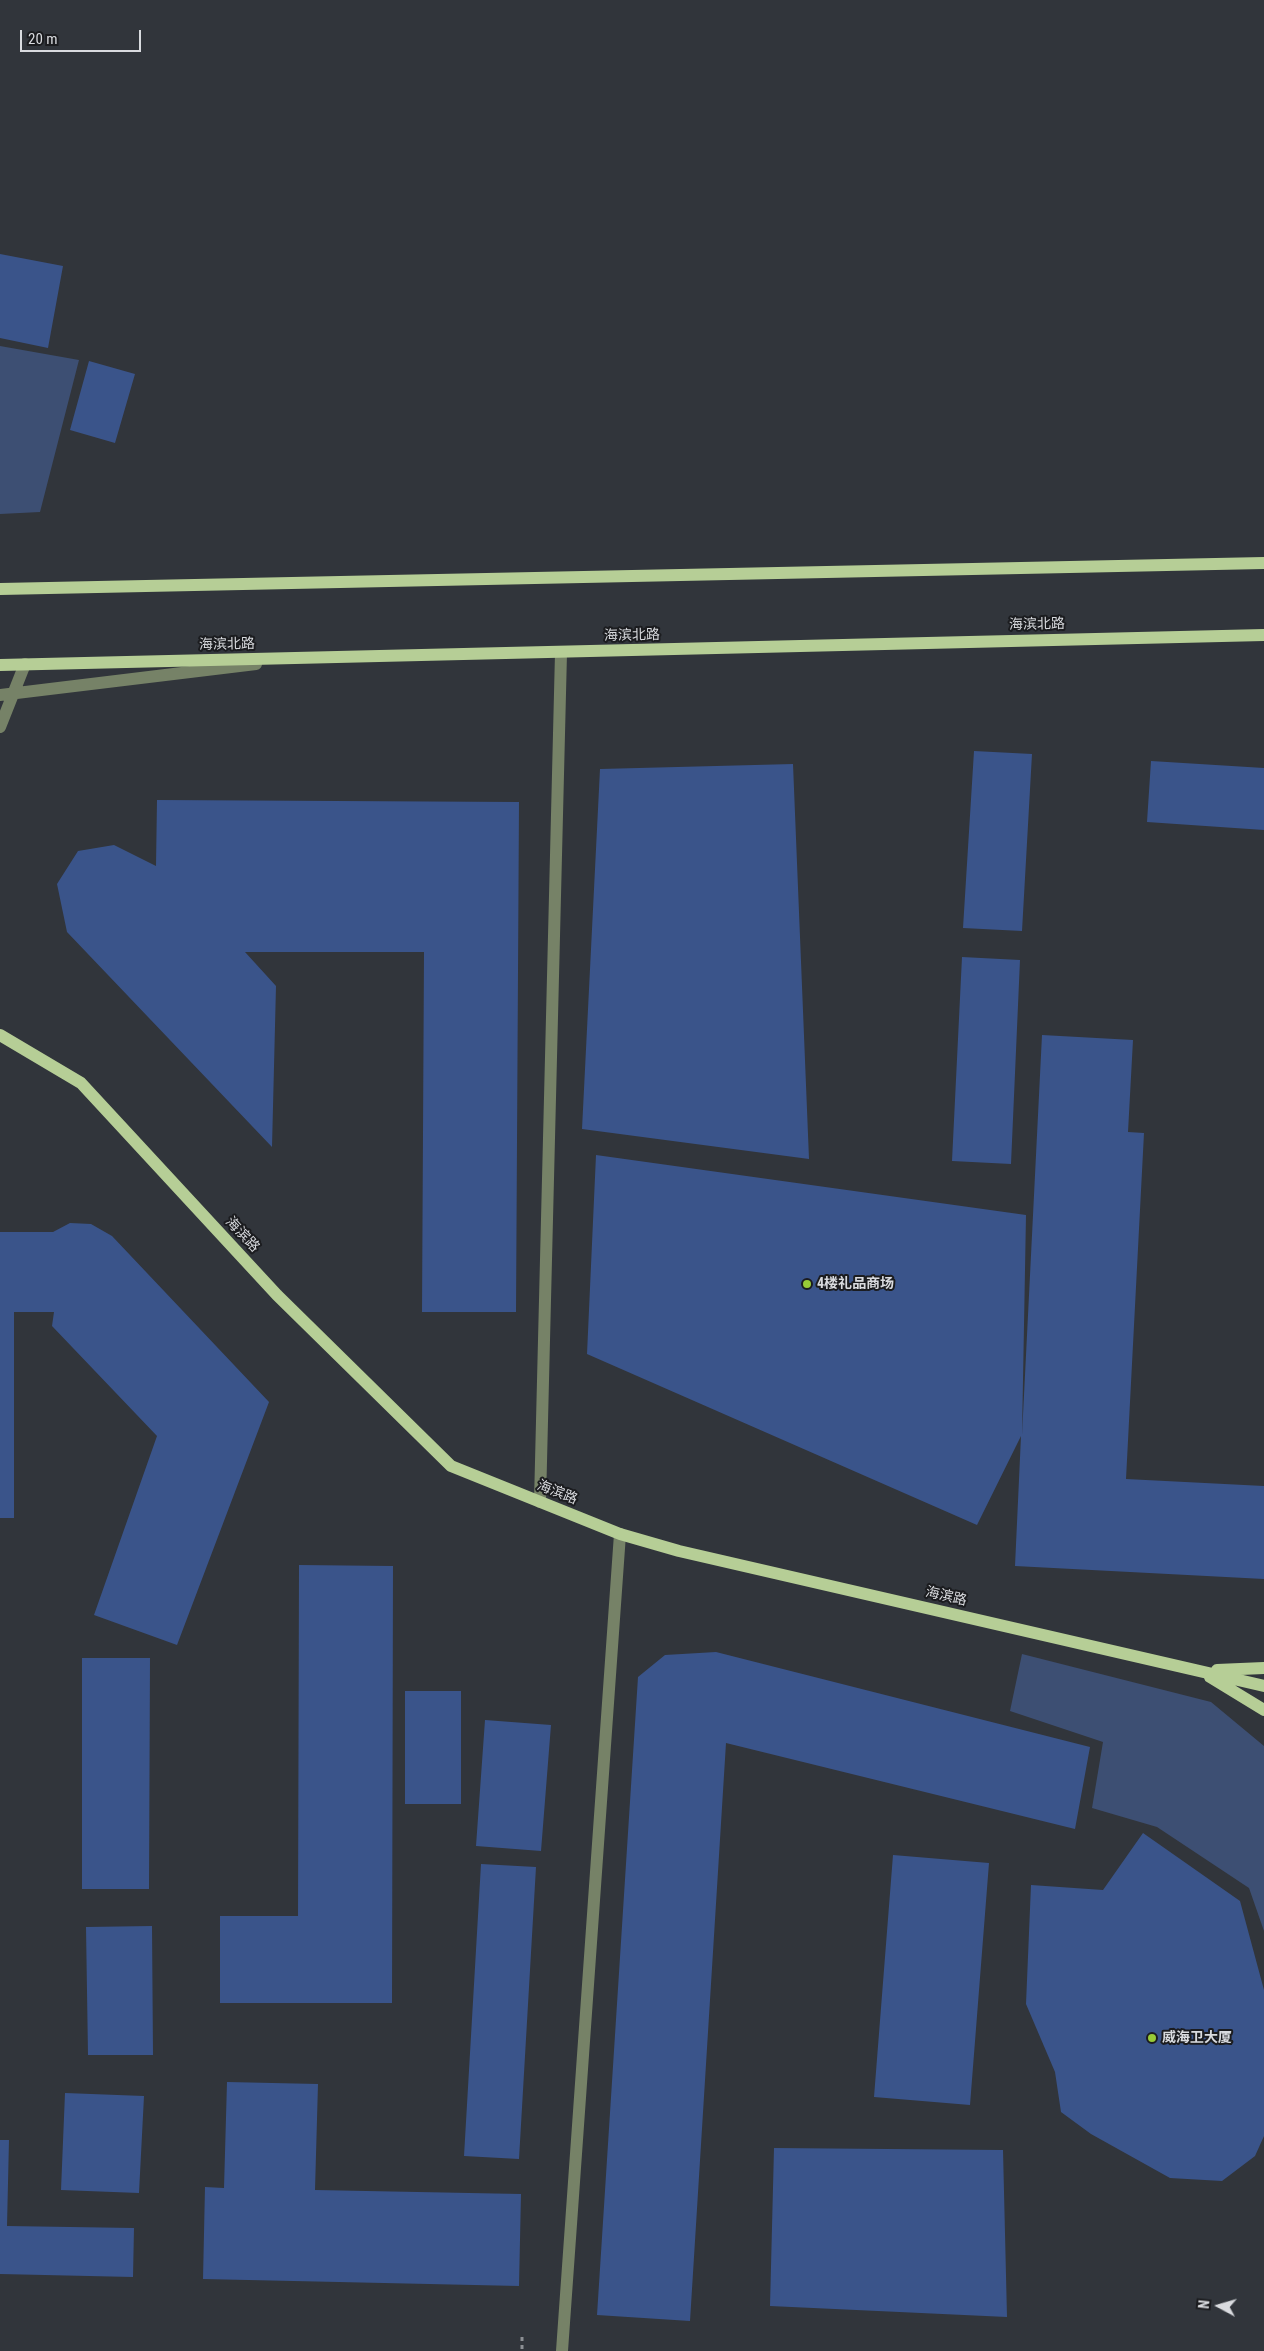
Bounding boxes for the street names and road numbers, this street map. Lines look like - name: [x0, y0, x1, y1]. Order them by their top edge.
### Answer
- street label: 海滨北路: [1009, 616, 1065, 634]
- street label: 海滨北路: [604, 627, 660, 645]
- street label: 海滨北路: [199, 636, 255, 654]
- street label: 海滨路: [222, 1214, 262, 1256]
- street label: 海滨路: [534, 1477, 580, 1509]
- street label: 海滨路: [924, 1584, 968, 1610]

